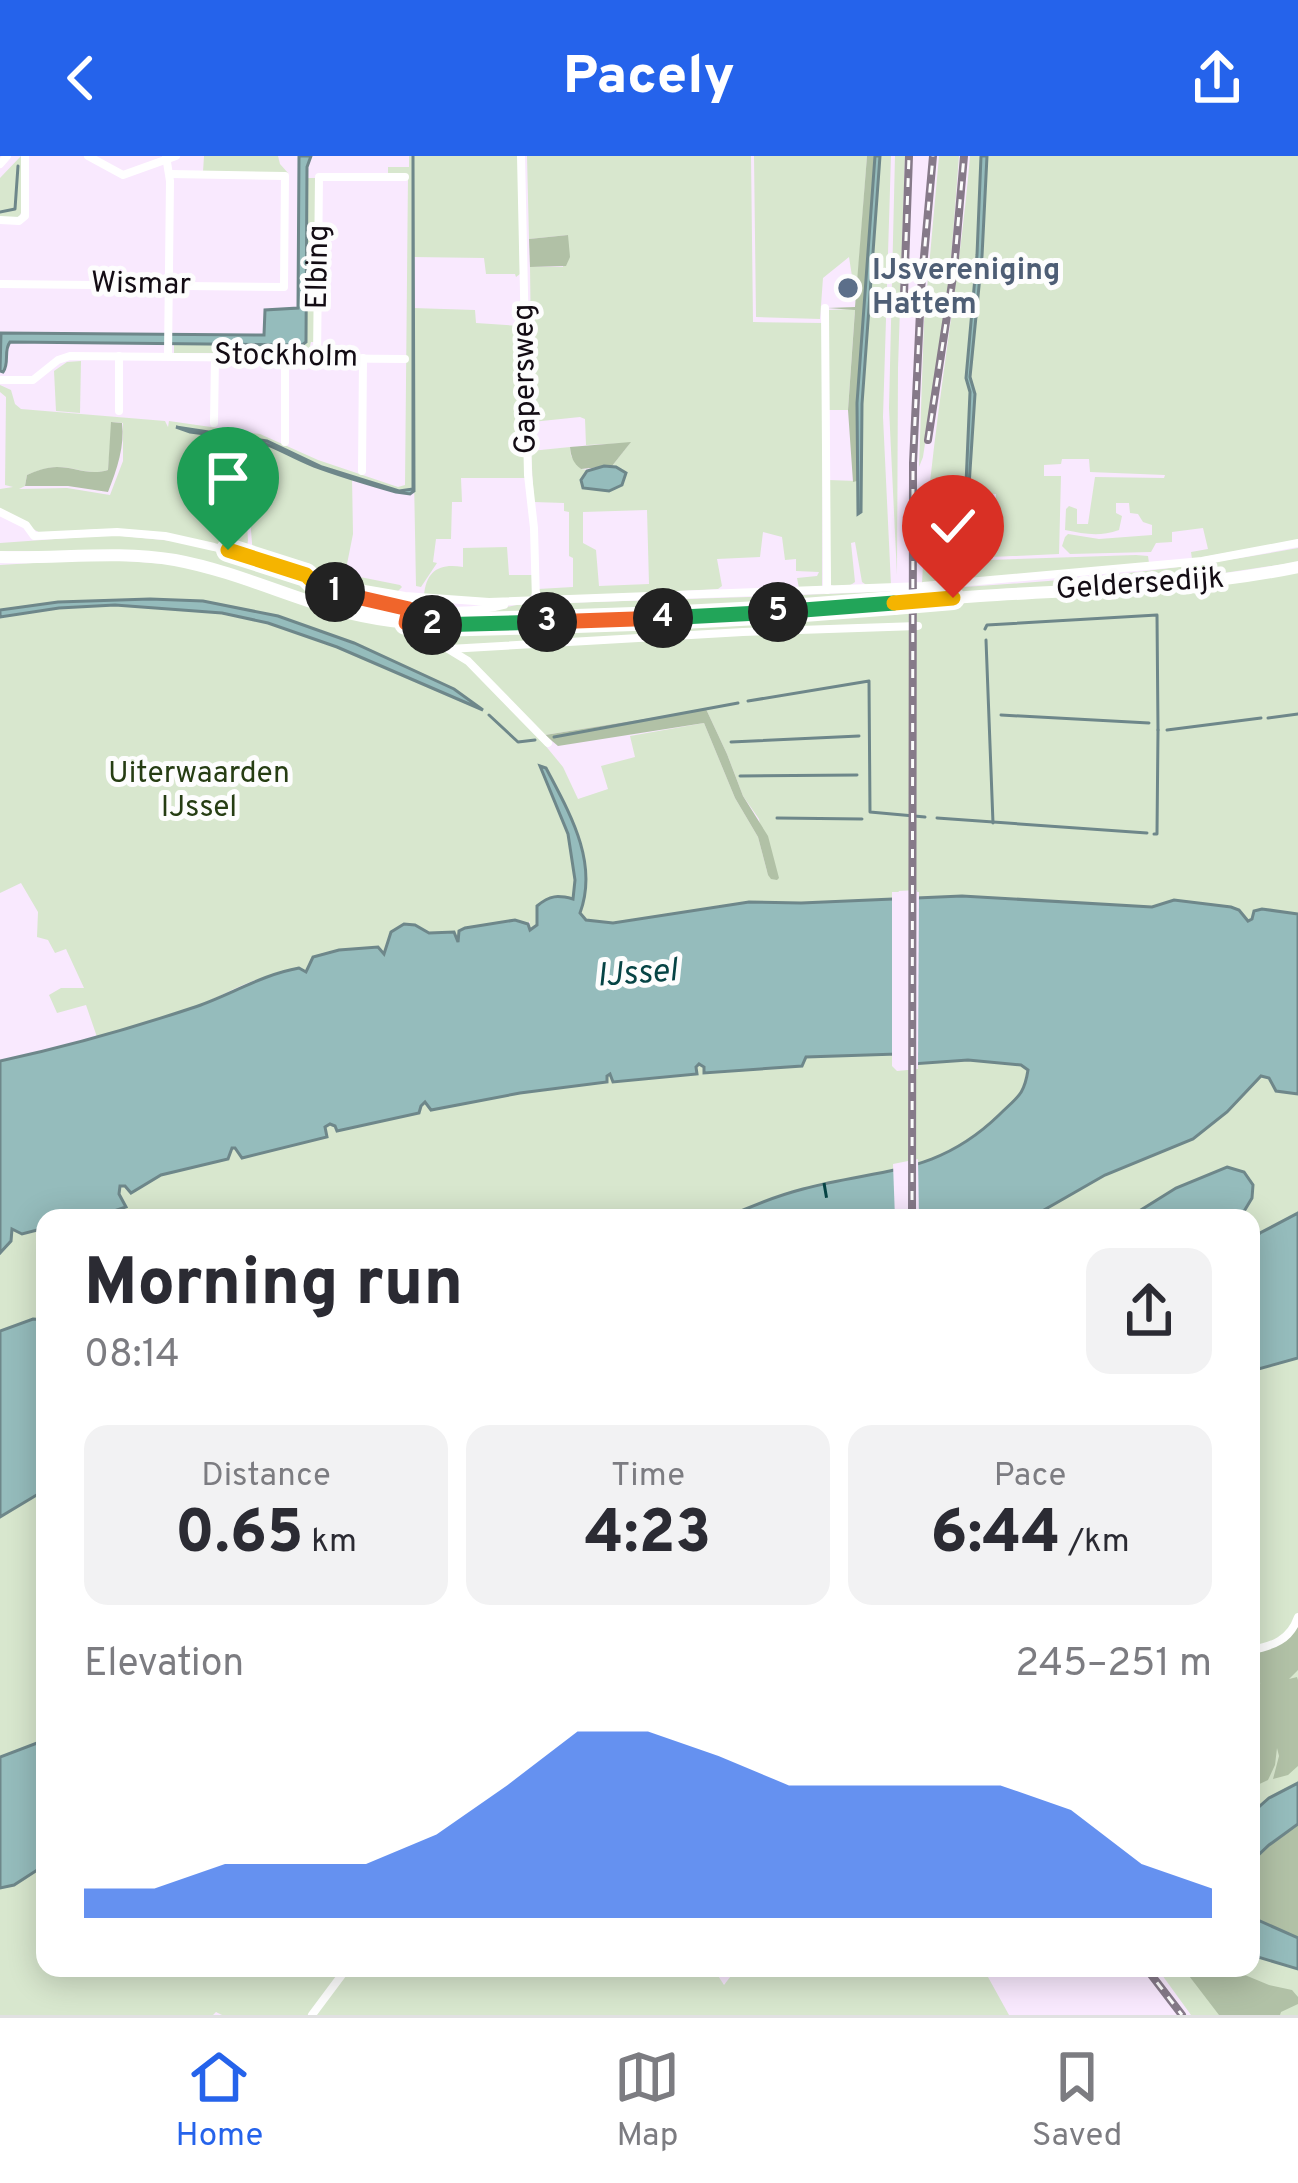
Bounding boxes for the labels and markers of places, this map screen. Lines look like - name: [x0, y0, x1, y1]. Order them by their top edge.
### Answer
- place label: IJsvereniging Hattem: [872, 253, 1060, 324]
- marker: IJsvereniging Hattem: [835, 275, 861, 301]
- pin: [177, 427, 279, 550]
- pin: [902, 475, 1004, 598]
- pin: 1: [305, 562, 365, 622]
- pin: 5: [748, 582, 808, 642]
- pin: 4: [633, 588, 693, 648]
- pin: 3: [517, 592, 577, 652]
- pin: 2: [402, 595, 462, 655]

